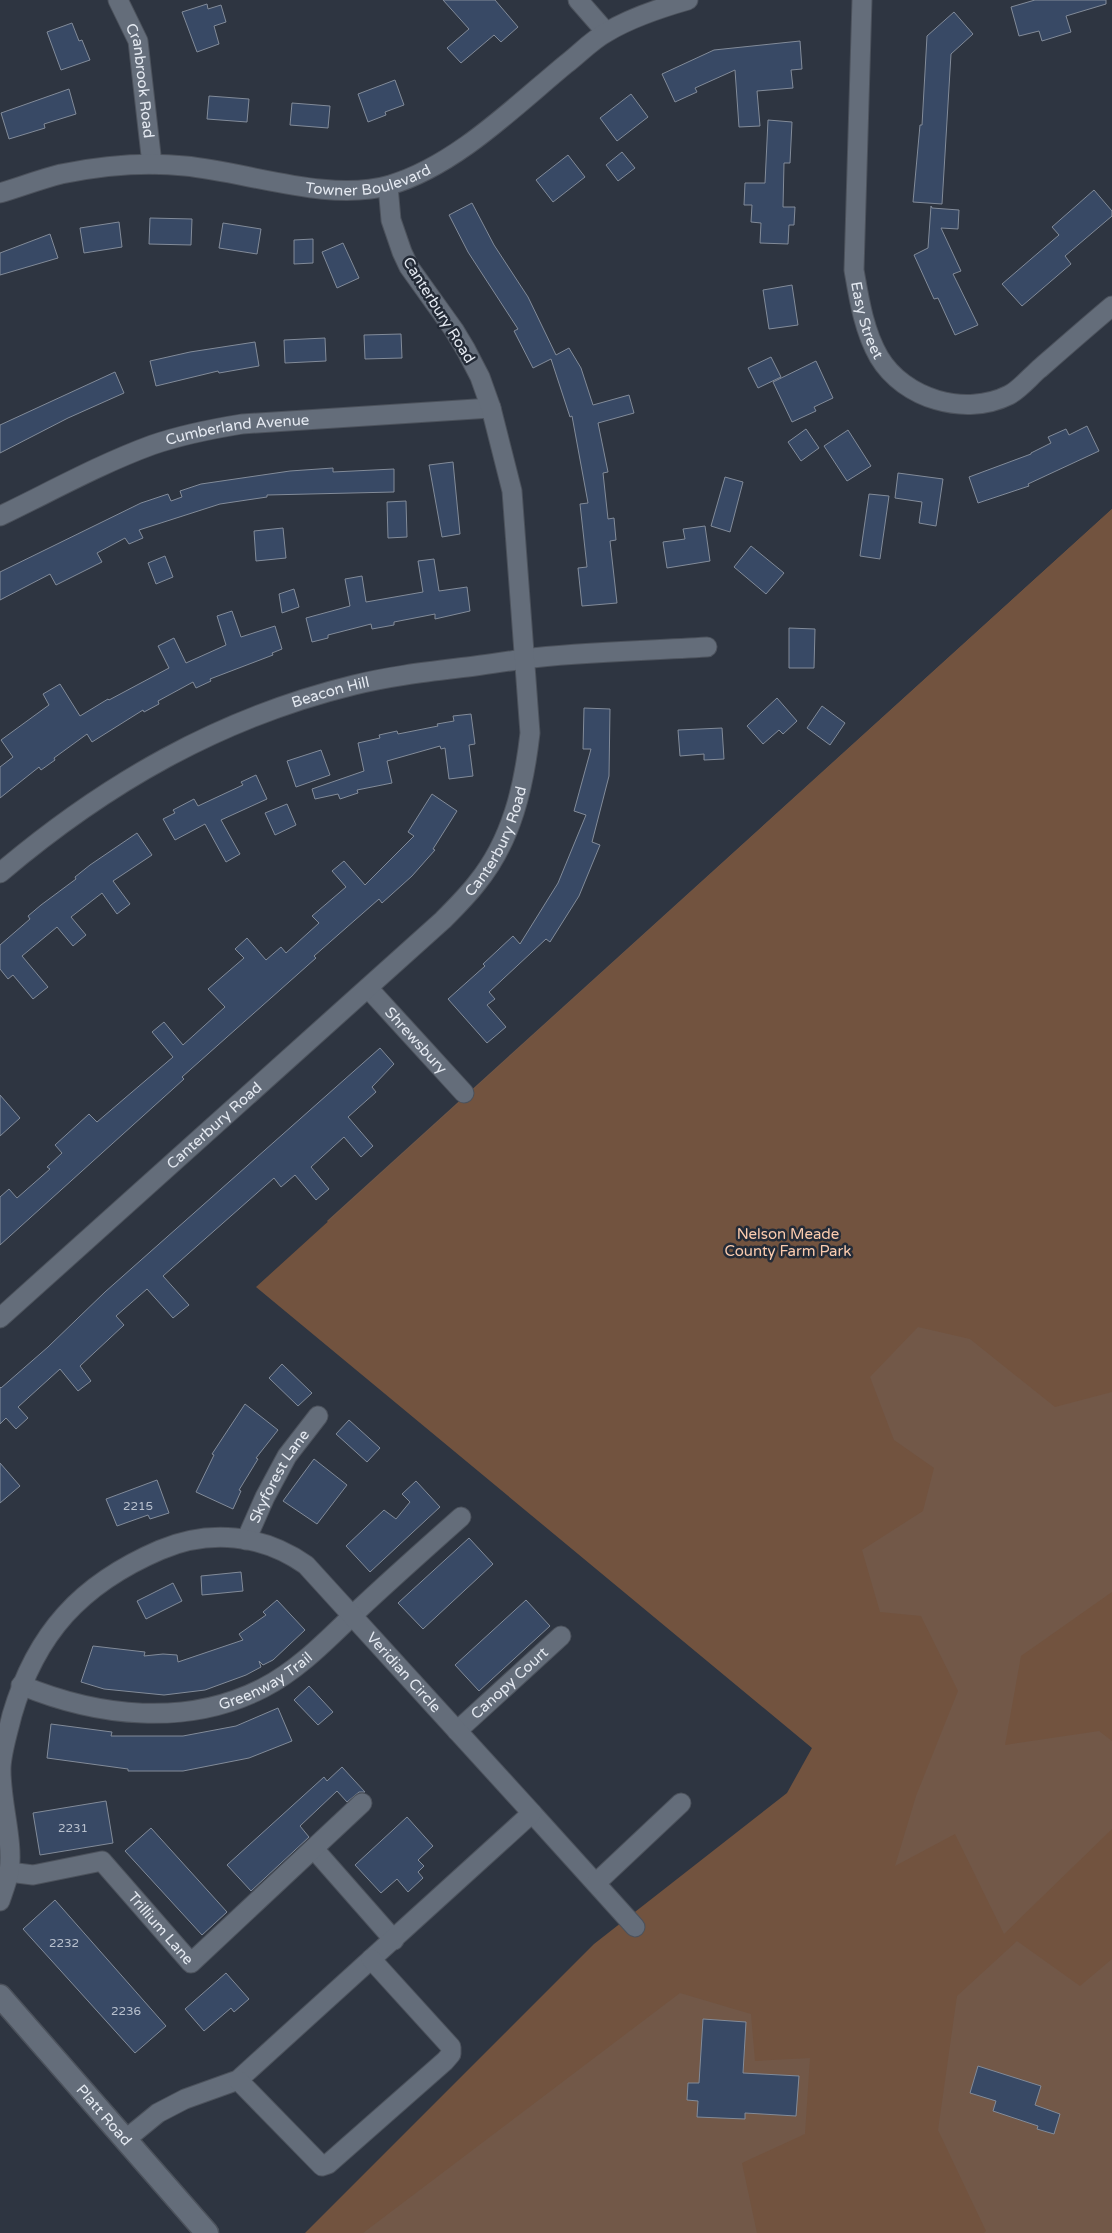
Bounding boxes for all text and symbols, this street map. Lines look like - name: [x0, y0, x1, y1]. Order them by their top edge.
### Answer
- street label: Cranbrook Road: [122, 20, 158, 139]
- street label: Towner Boulevard: [304, 161, 434, 200]
- street label: Canterbury Road: [399, 254, 479, 366]
- street label: Easy Street: [847, 280, 887, 362]
- street label: Cumberland Avenue: [163, 411, 310, 449]
- street label: Beacon Hill: [289, 673, 371, 711]
- street label: Canterbury Road: [461, 784, 530, 900]
- street label: Shrewsbury: [381, 1003, 451, 1077]
- street label: Canterbury Road: [163, 1078, 266, 1173]
- park label: Nelson Meade County Farm Park: [725, 1225, 851, 1260]
- street label: Skyforest Lane: [246, 1426, 313, 1526]
- house number: 2215: [123, 1499, 153, 1513]
- street label: Veridian Circle: [363, 1628, 445, 1716]
- street label: Canopy Court: [467, 1643, 552, 1723]
- street label: Greenway Trail: [216, 1648, 316, 1714]
- house number: 2231: [58, 1821, 88, 1835]
- street label: Trillium Lane: [124, 1888, 197, 1968]
- house number: 2232: [49, 1936, 79, 1950]
- house number: 2236: [111, 2004, 141, 2018]
- street label: Platt Road: [72, 2081, 135, 2149]

